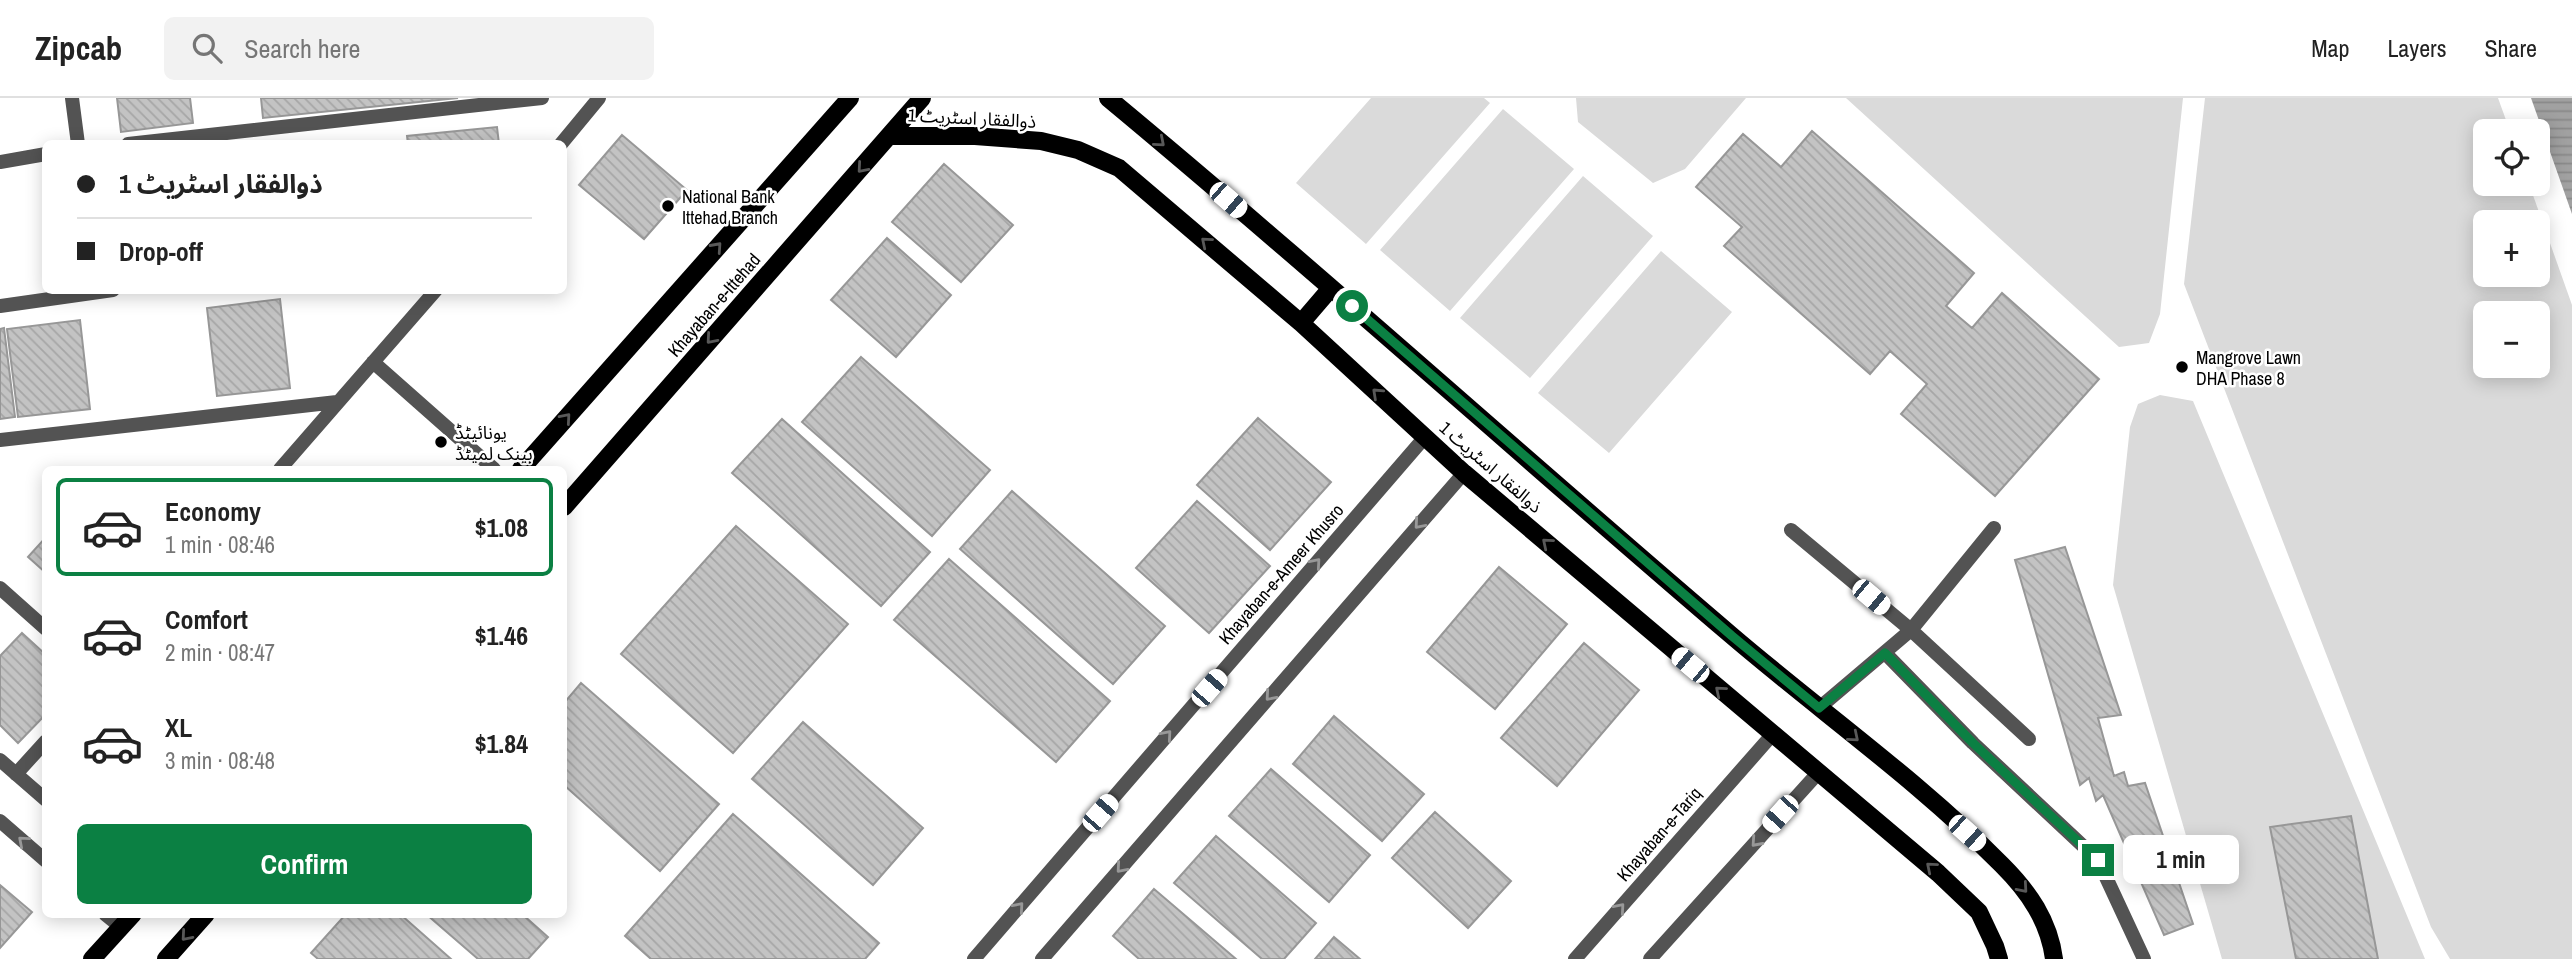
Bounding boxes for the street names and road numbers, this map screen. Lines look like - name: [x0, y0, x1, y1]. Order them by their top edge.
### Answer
- street label: ذوالفقار اسٹریٹ 1: [907, 102, 1037, 134]
- street label: Khayaban-e-Ittehad: [662, 248, 766, 362]
- street label: ذوالفقار اسٹریٹ 1: [1434, 415, 1548, 519]
- street label: Khayaban-e-Ameer Khusro: [1213, 498, 1349, 650]
- street label: Khayaban-e-Tariq: [1611, 781, 1707, 887]

